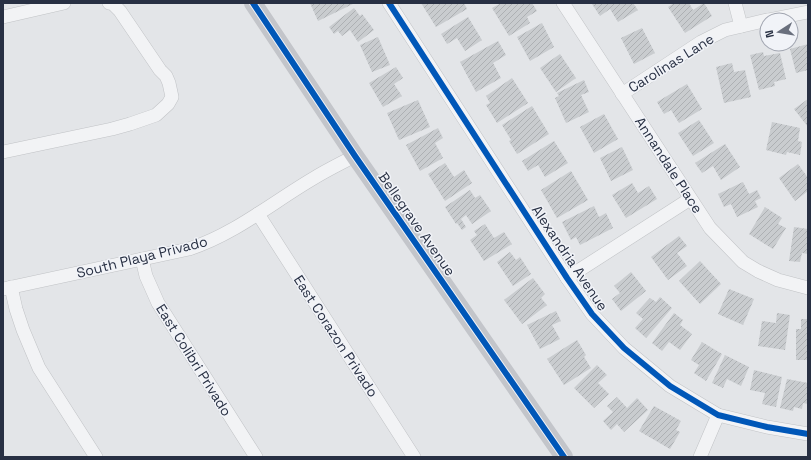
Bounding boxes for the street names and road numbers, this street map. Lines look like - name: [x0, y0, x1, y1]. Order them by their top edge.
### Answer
- street label: Carolinas Lane: [625, 29, 717, 97]
- street label: Annandale Place: [631, 113, 707, 217]
- street label: Bellegrave Avenue: [374, 169, 460, 279]
- street label: Alexandria Avenue: [528, 202, 612, 314]
- street label: South Playa Privado: [75, 232, 209, 282]
- street label: East Corazon Privado: [290, 272, 382, 400]
- street label: East Colibri Privado: [152, 301, 236, 419]

